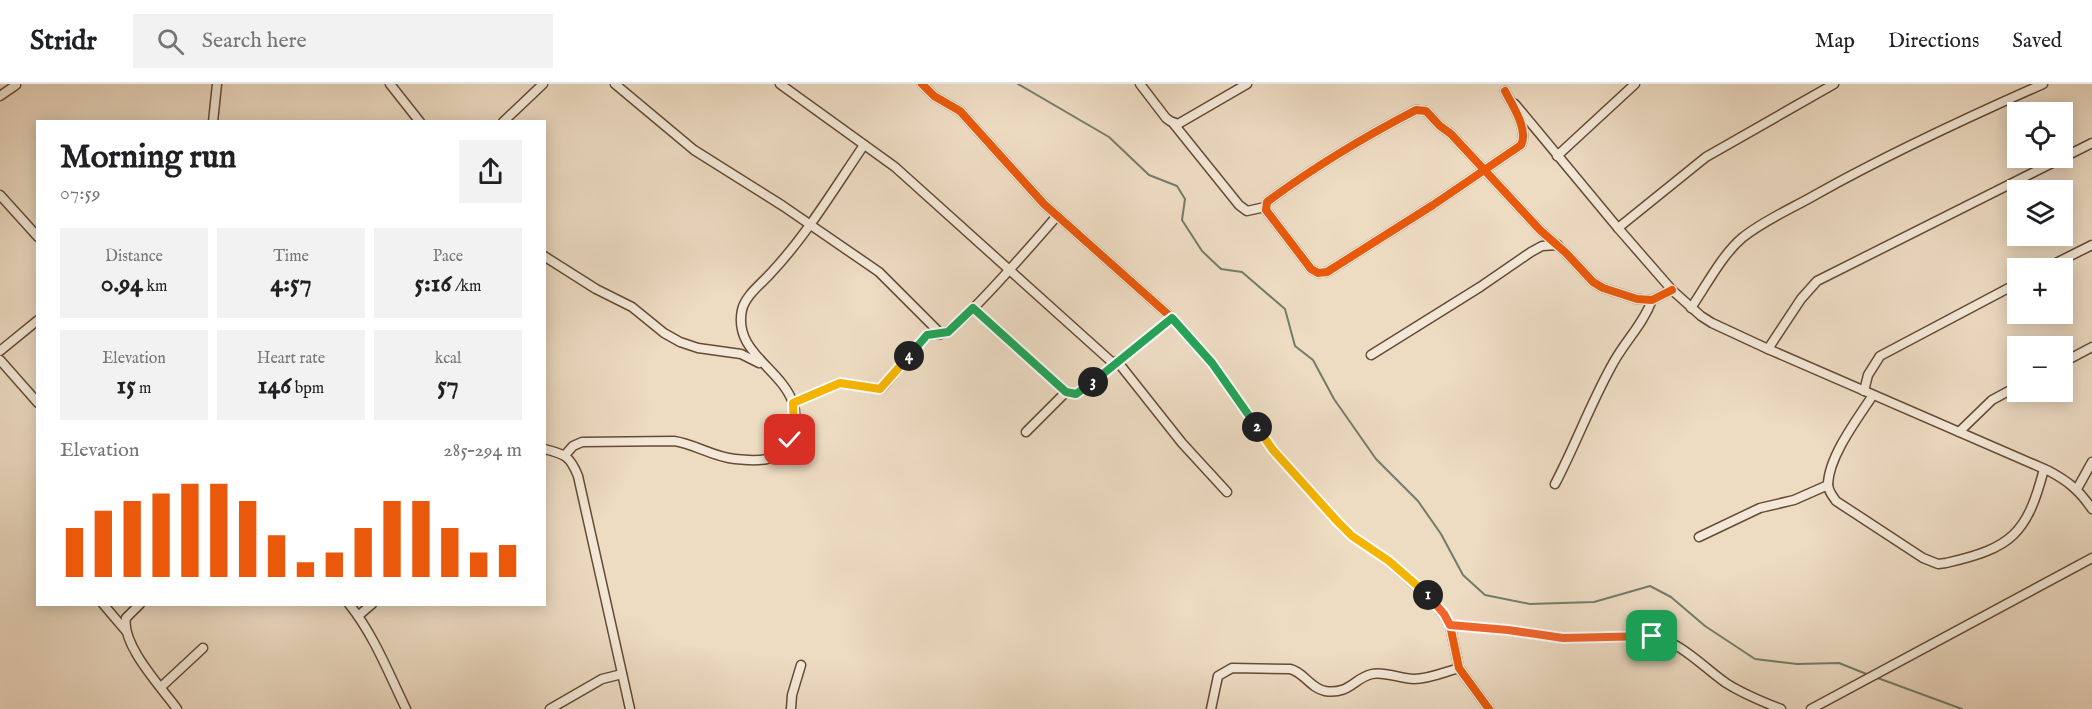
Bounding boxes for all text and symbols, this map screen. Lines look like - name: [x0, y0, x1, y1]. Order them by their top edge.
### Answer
- search box: [133, 14, 553, 68]
- text: Stridr: [30, 24, 97, 59]
- icon: search: [154, 25, 187, 58]
- text: Search here: [202, 27, 307, 55]
- text: Map: [1815, 28, 1855, 55]
- text: Directions: [1888, 28, 1979, 55]
- text: Saved: [2012, 28, 2062, 55]
- map controls: [2007, 102, 2073, 402]
- button: locate: [2007, 102, 2073, 168]
- text: Morning run: [60, 137, 236, 179]
- button: share: [459, 140, 522, 203]
- button: layers: [2007, 180, 2073, 246]
- text: 07:59: [60, 181, 100, 206]
- text: Distance: [105, 247, 163, 267]
- text: Time: [273, 247, 309, 267]
- text: Pace: [433, 247, 463, 267]
- button: +: [2007, 258, 2073, 324]
- text: 0.94: [101, 267, 143, 300]
- text: 4:57: [270, 267, 312, 300]
- text: 5:16: [415, 267, 452, 300]
- text: km: [143, 277, 167, 297]
- text: /km: [452, 277, 481, 297]
- button: −: [2007, 336, 2073, 402]
- pin: 4: [894, 341, 924, 371]
- text: 4: [905, 346, 913, 366]
- text: Elevation: [102, 349, 166, 369]
- text: Heart rate: [257, 349, 325, 369]
- text: kcal: [435, 349, 461, 369]
- pin: 3: [1078, 367, 1108, 397]
- text: 15: [117, 369, 136, 402]
- text: 146: [258, 369, 291, 402]
- text: 57: [437, 369, 459, 402]
- text: 3: [1090, 372, 1096, 392]
- text: m: [136, 379, 151, 399]
- text: bpm: [291, 379, 324, 399]
- pin: 2: [1242, 412, 1272, 442]
- pin: [764, 414, 815, 465]
- text: 2: [1253, 417, 1261, 437]
- icon: check: [773, 423, 806, 456]
- text: Elevation: [60, 438, 139, 463]
- text: 285–294 m: [443, 438, 522, 463]
- pin: 1: [1413, 580, 1443, 610]
- text: 1: [1425, 585, 1431, 605]
- pin: [1626, 610, 1677, 661]
- icon: arrive: [1635, 619, 1668, 652]

